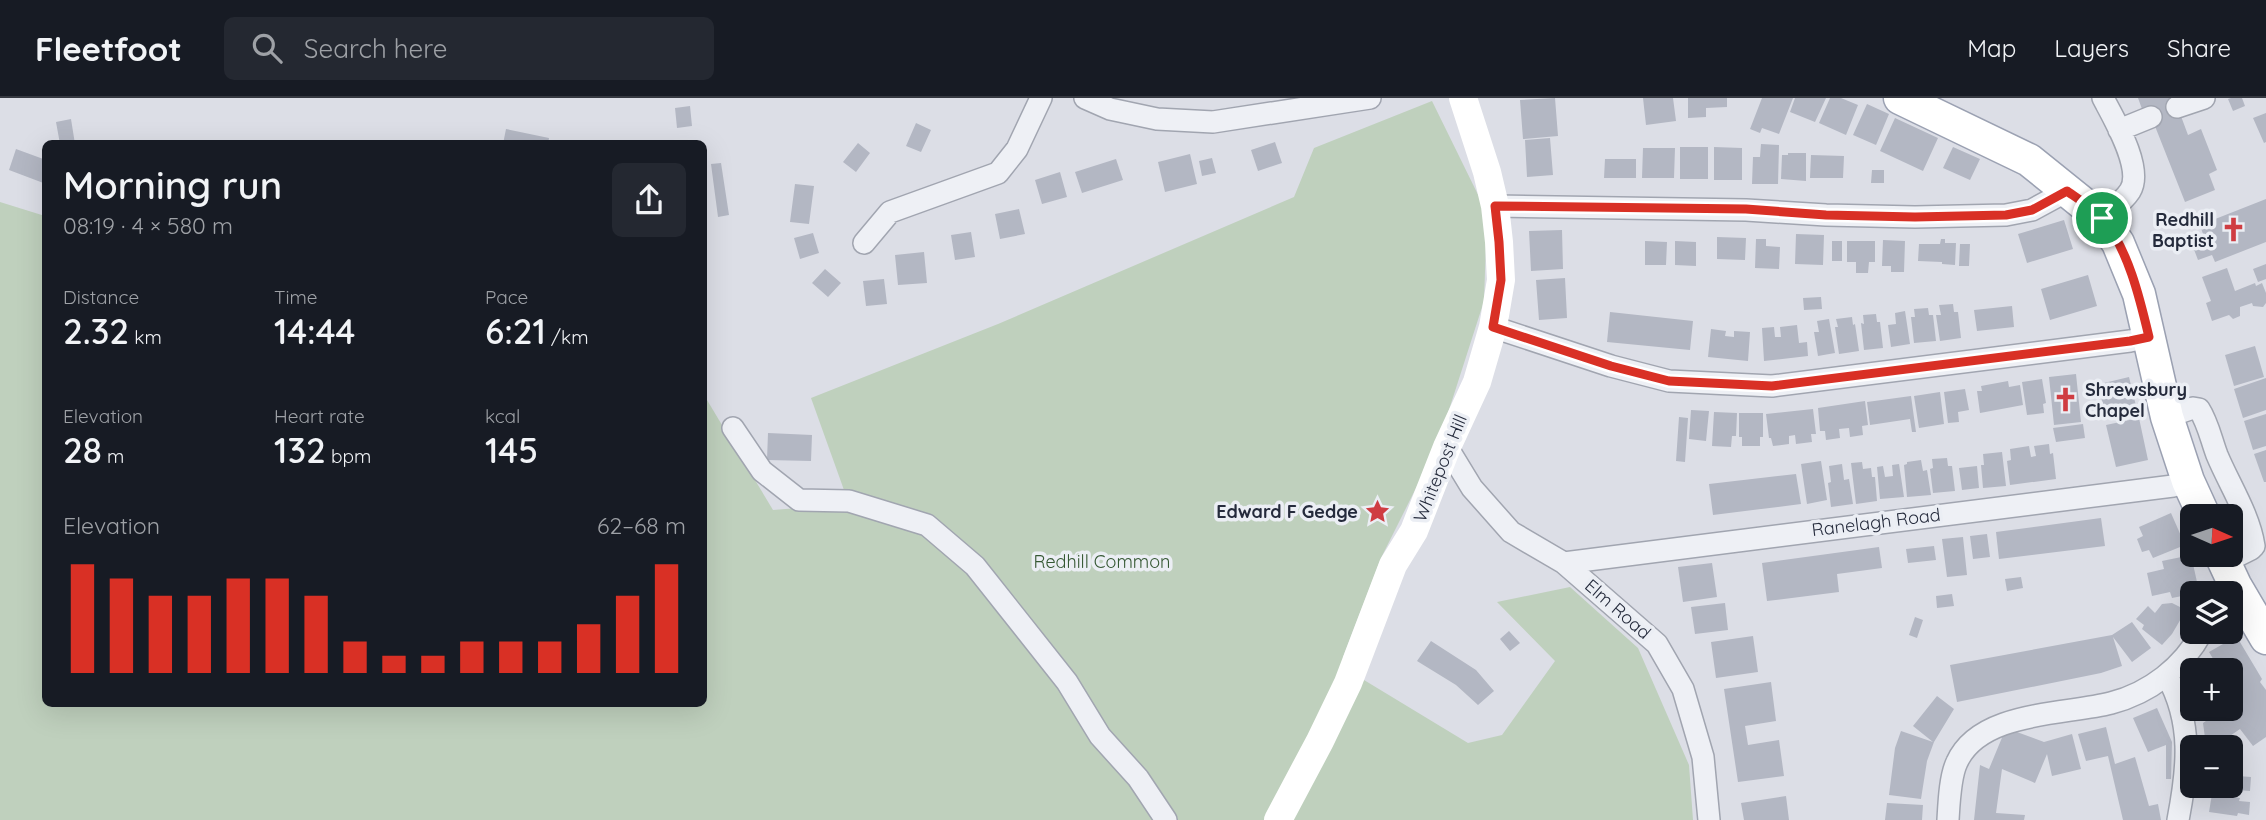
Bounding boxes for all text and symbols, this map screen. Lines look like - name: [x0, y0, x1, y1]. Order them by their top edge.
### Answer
- search box: [224, 17, 714, 80]
- text: Fleetfoot: [35, 28, 182, 69]
- icon: search: [248, 29, 286, 67]
- text: Search here: [304, 32, 447, 65]
- text: Map: [1967, 33, 2016, 63]
- text: Layers: [2054, 33, 2129, 63]
- text: Share: [2167, 33, 2231, 63]
- text: Morning run: [63, 161, 282, 209]
- button: share: [612, 163, 686, 237]
- pin: [2072, 188, 2132, 248]
- icon: arrive: [2083, 199, 2121, 237]
- place label: Redhill Baptist: [2152, 208, 2214, 252]
- text: 08:19 · 4 × 580 m: [63, 211, 233, 240]
- church icon: Redhill Baptist: [2220, 215, 2248, 243]
- text: Distance: [63, 285, 139, 309]
- text: Time: [274, 285, 318, 309]
- text: Pace: [485, 285, 528, 309]
- text: 2.32: [63, 309, 129, 353]
- text: 14:44: [274, 309, 355, 353]
- text: 6:21: [485, 309, 546, 353]
- text: km: [129, 325, 162, 349]
- text: /km: [546, 325, 588, 349]
- place label: Shrewsbury Chapel: [2085, 378, 2187, 422]
- church icon: Shrewsbury Chapel: [2051, 385, 2079, 413]
- text: Elevation: [63, 404, 143, 428]
- text: Heart rate: [274, 404, 365, 428]
- text: kcal: [485, 404, 520, 428]
- street label: Whitepost Hill: [1408, 411, 1472, 525]
- text: 28: [63, 428, 102, 472]
- text: 132: [274, 428, 326, 472]
- text: 145: [485, 428, 538, 472]
- text: m: [102, 444, 124, 468]
- text: bpm: [326, 444, 371, 468]
- place icon: Edward F Gedge: [1364, 497, 1392, 525]
- place label: Edward F Gedge: [1216, 500, 1358, 523]
- street label: Ranelagh Road: [1810, 503, 1942, 541]
- north arrow: [2180, 504, 2244, 567]
- map controls: [2180, 504, 2243, 798]
- text: Elevation: [63, 511, 160, 540]
- text: 62–68 m: [597, 511, 686, 540]
- park label: Redhill Common: [1033, 550, 1171, 573]
- street label: Elm Road: [1580, 574, 1656, 644]
- button: layers: [2180, 581, 2243, 644]
- button: +: [2180, 658, 2243, 721]
- button: −: [2180, 735, 2243, 798]

